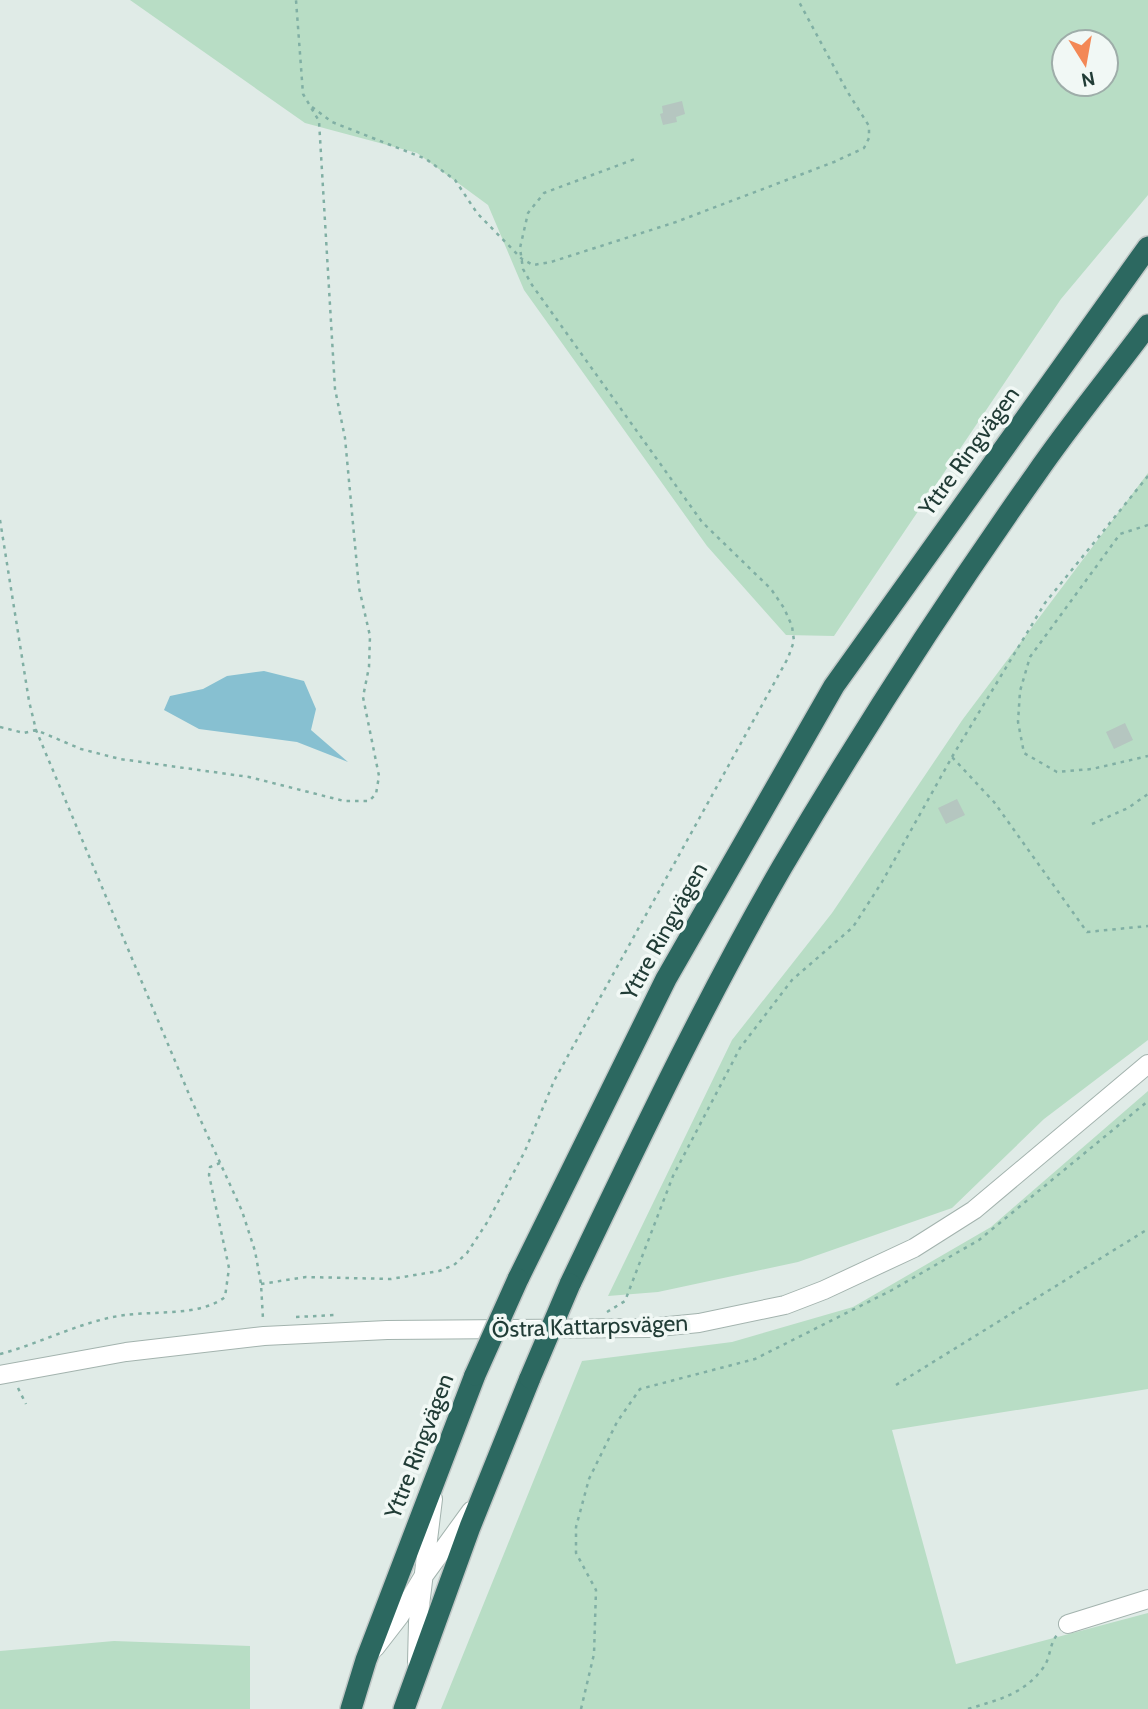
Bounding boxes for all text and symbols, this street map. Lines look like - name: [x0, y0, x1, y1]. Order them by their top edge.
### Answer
- north arrow: [1050, 28, 1120, 98]
- text: N: [1079, 67, 1097, 92]
- street label: Yttre Ringvägen: [912, 381, 1025, 522]
- street label: Yttre Ringvägen: [614, 857, 713, 1006]
- street label: Östra Kattarpsvägen: [491, 1309, 689, 1343]
- street label: Yttre Ringvägen: [378, 1370, 459, 1523]

